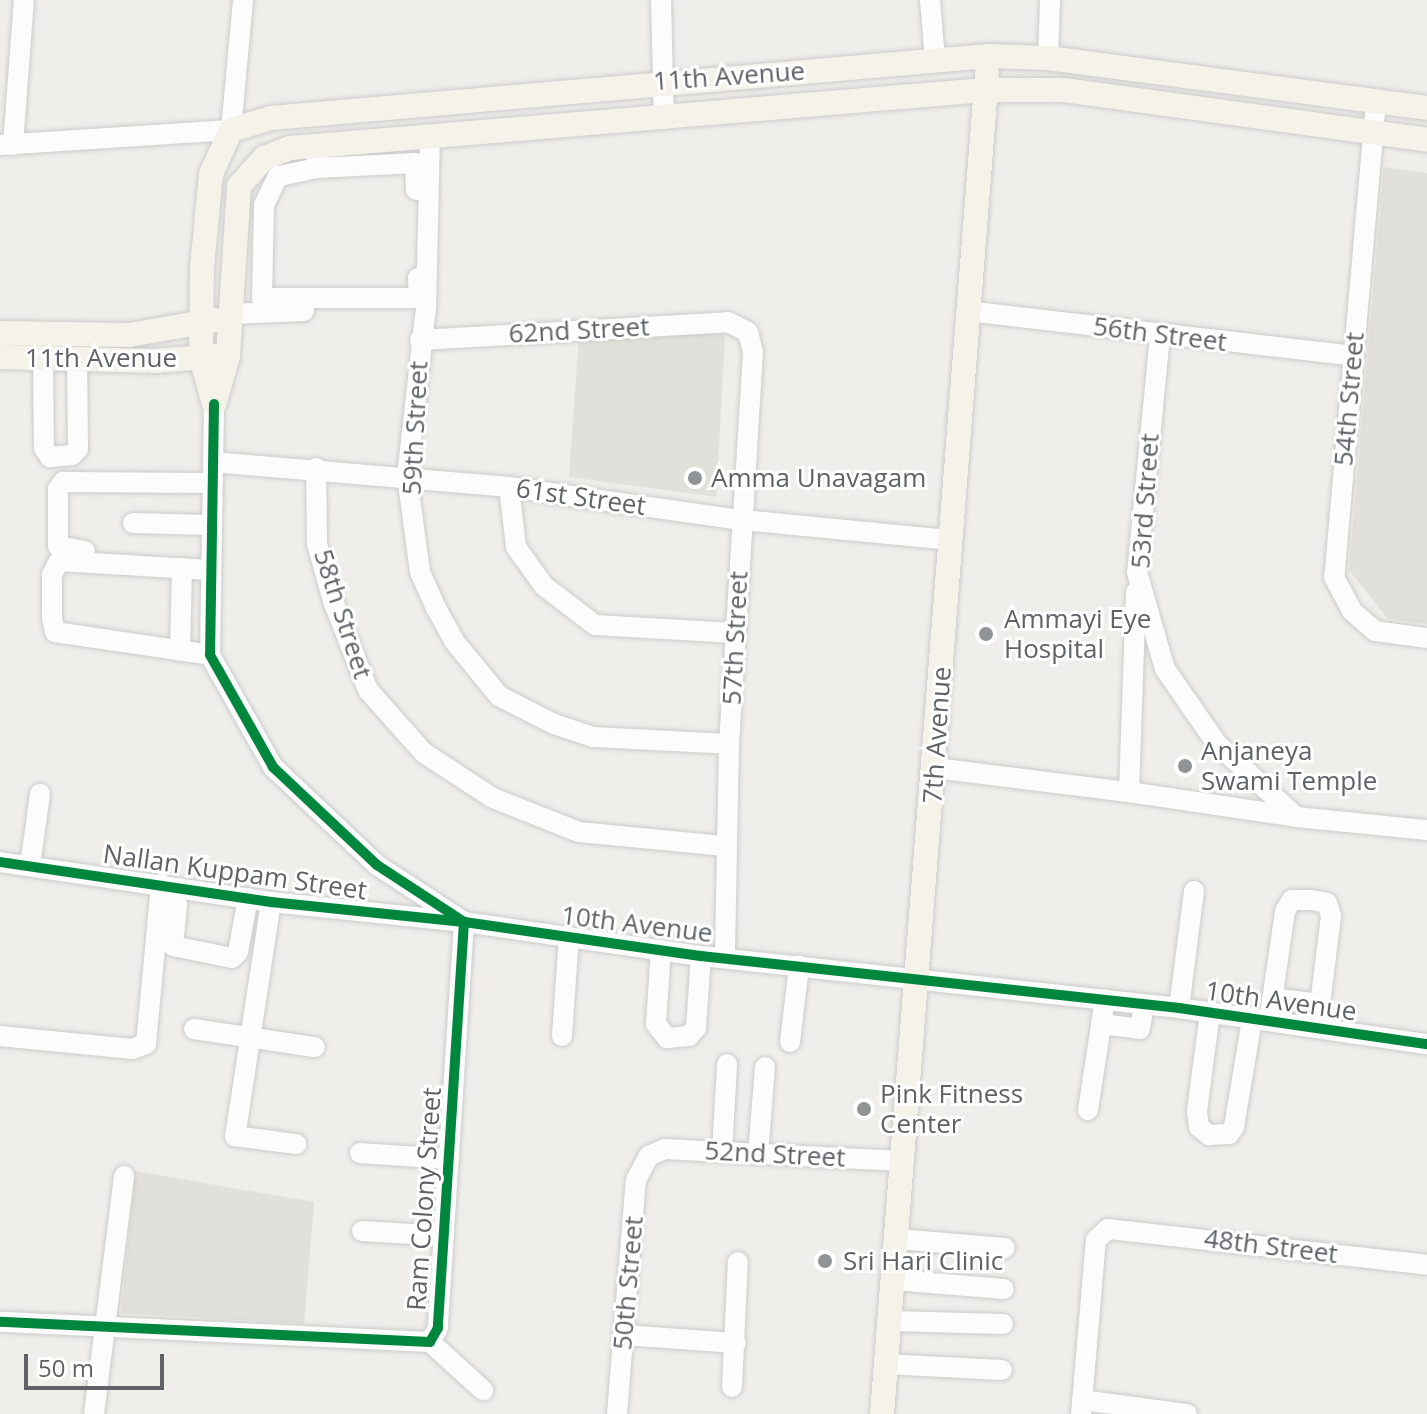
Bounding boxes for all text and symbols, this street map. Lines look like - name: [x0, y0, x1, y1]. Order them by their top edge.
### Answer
- street label: 11th Avenue: [652, 55, 806, 97]
- street label: 56th Street: [1091, 310, 1229, 358]
- street label: 62nd Street: [508, 311, 650, 349]
- street label: 54th Street: [1328, 331, 1370, 467]
- street label: 11th Avenue: [25, 342, 177, 374]
- street label: 59th Street: [396, 360, 434, 496]
- street label: 53rd Street: [1125, 432, 1165, 570]
- place label: Amma Unavagam: [711, 462, 926, 494]
- marker: Amma Unavagam: [686, 469, 704, 487]
- street label: 61st Street: [514, 472, 648, 522]
- street label: 58th Street: [307, 545, 379, 683]
- street label: 57th Street: [716, 570, 754, 706]
- place label: Ammayi Eye Hospital: [1004, 603, 1151, 664]
- marker: Ammayi Eye Hospital: [975, 623, 997, 645]
- street label: 7th Avenue: [917, 665, 957, 805]
- place label: Anjaneya Swami Temple: [1201, 735, 1377, 796]
- marker: Anjaneya Swami Temple: [1176, 757, 1194, 775]
- street label: Nallan Kuppam Street: [101, 838, 369, 906]
- street label: 10th Avenue: [560, 899, 714, 949]
- street label: 10th Avenue: [1203, 975, 1359, 1027]
- place label: Pink Fitness Center: [880, 1078, 1023, 1140]
- street label: Ram Colony Street: [401, 1086, 447, 1312]
- marker: Pink Fitness Center: [855, 1100, 873, 1118]
- street label: 52nd Street: [704, 1135, 846, 1173]
- street label: 50th Street: [607, 1215, 649, 1351]
- street label: 48th Street: [1202, 1222, 1340, 1270]
- place label: Sri Hari Clinic: [843, 1245, 1003, 1277]
- marker: Sri Hari Clinic: [814, 1250, 836, 1272]
- scale bar: [28, 1338, 168, 1388]
- text: 50 m: [38, 1351, 94, 1384]

